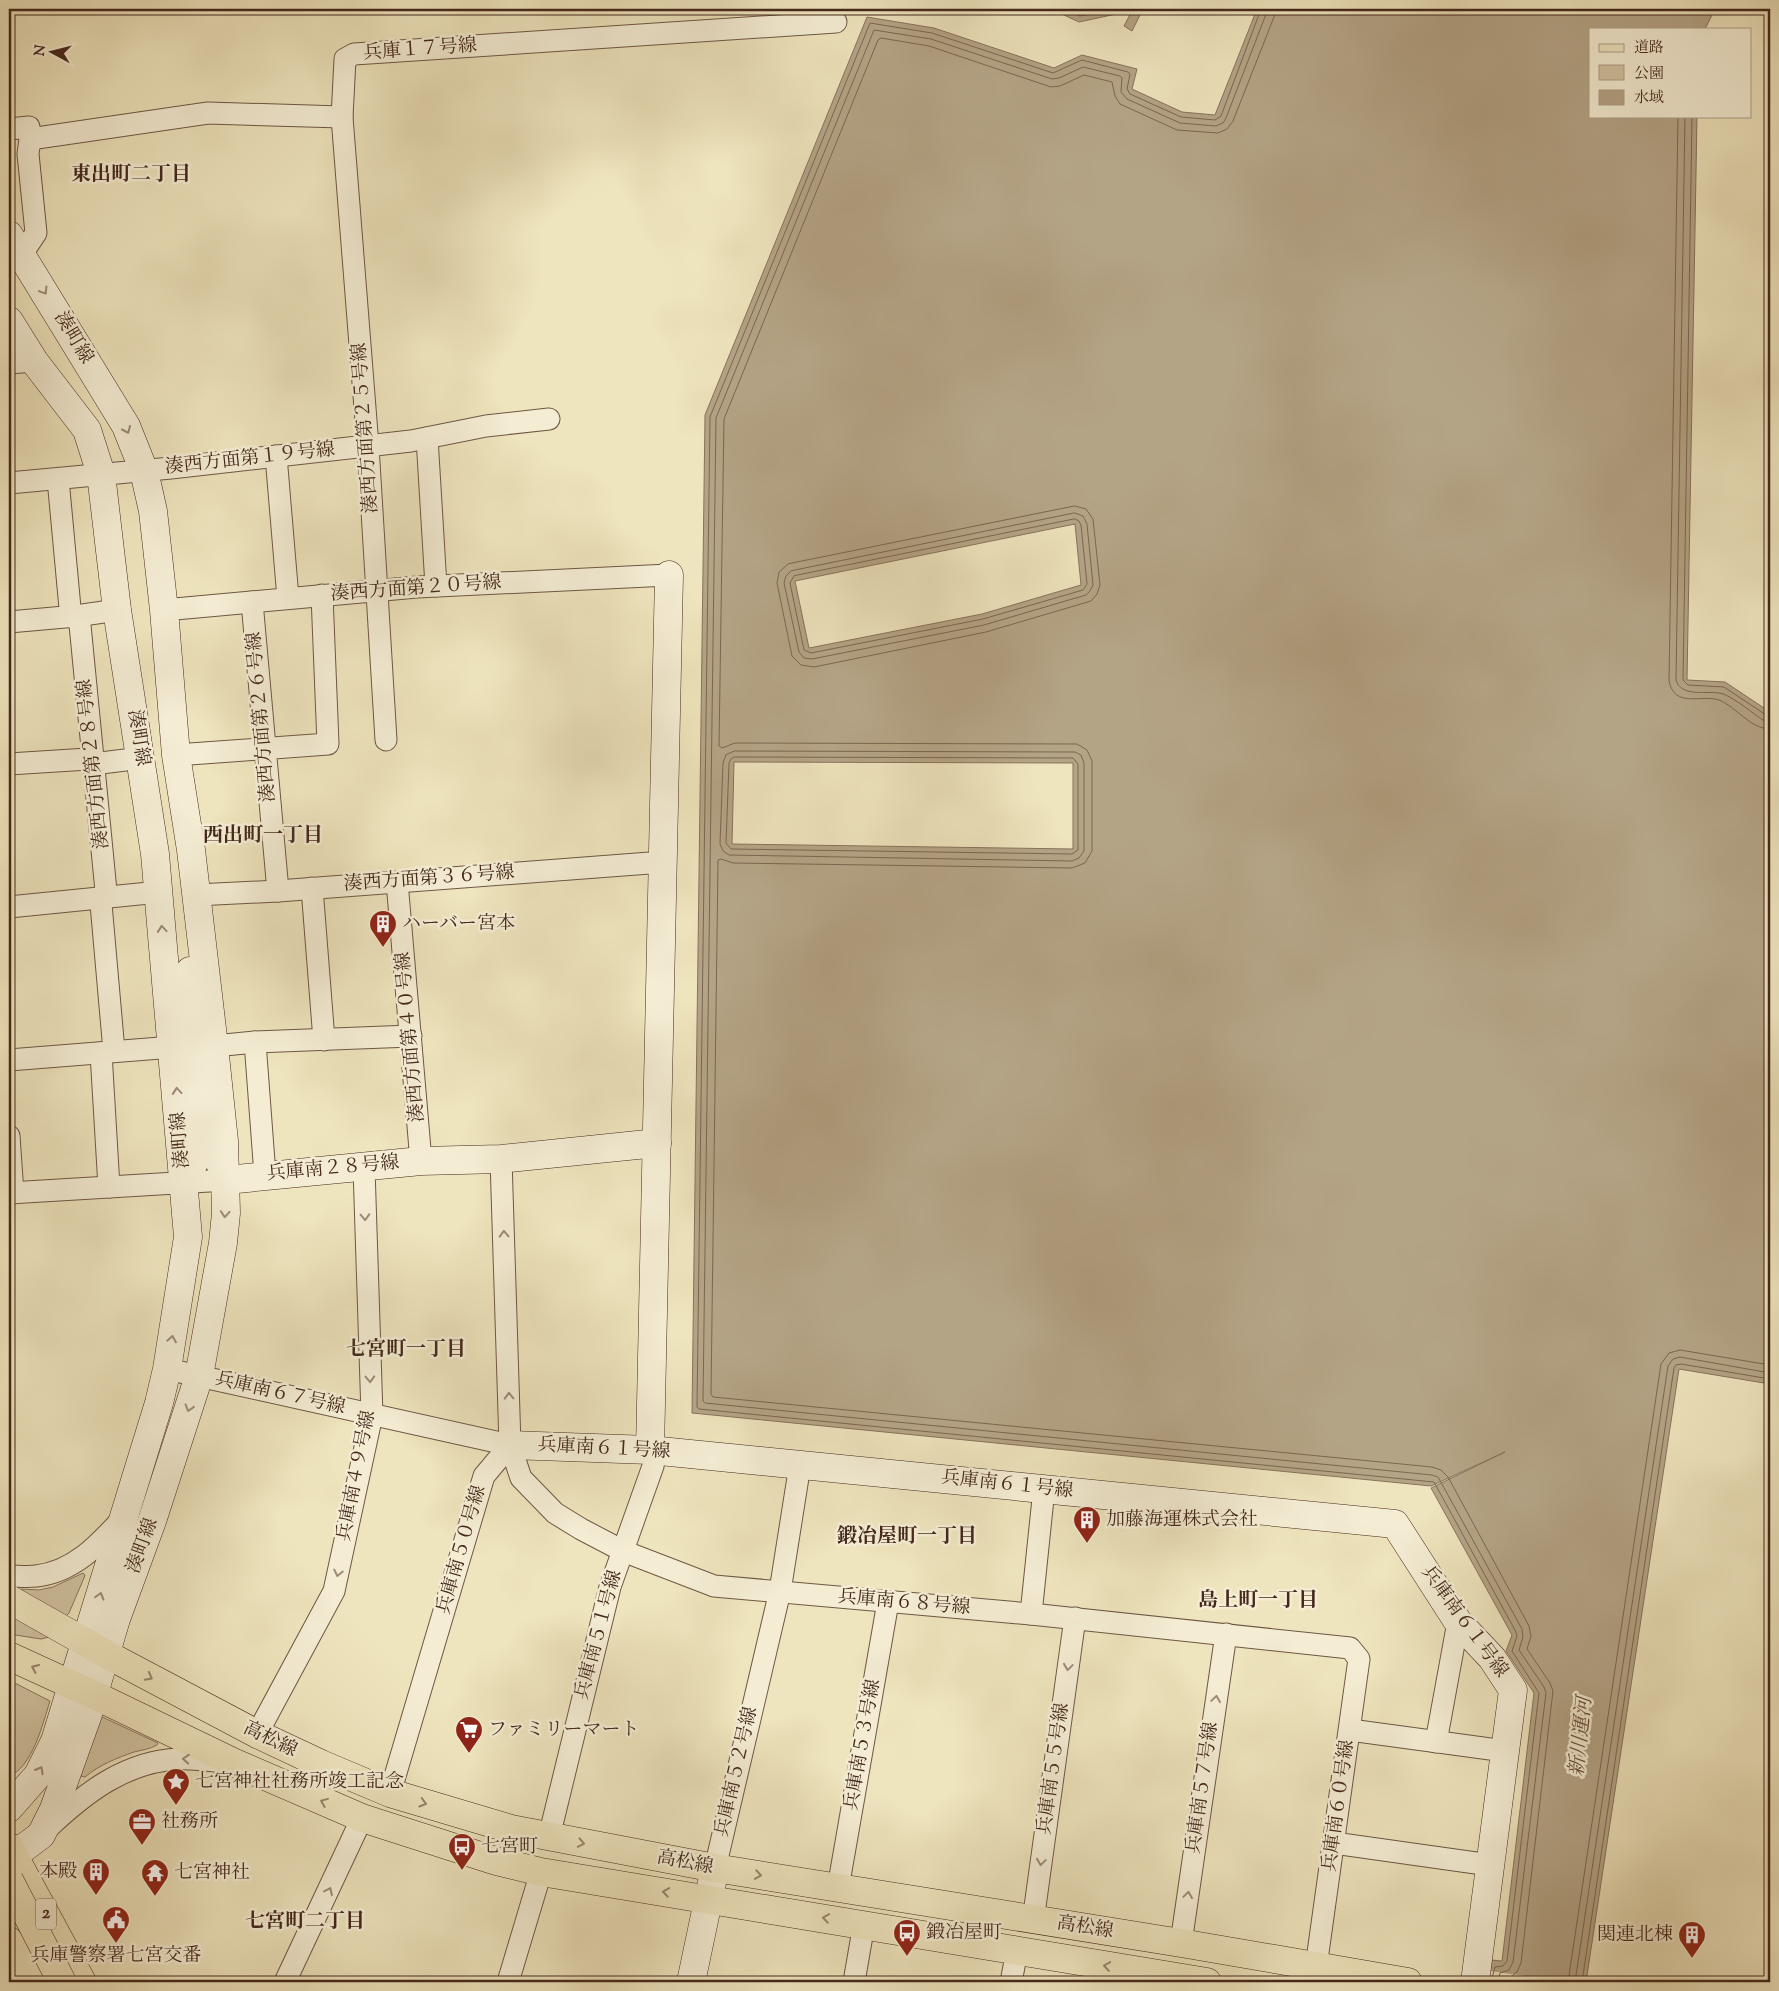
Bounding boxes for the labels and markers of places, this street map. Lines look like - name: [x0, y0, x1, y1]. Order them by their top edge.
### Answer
- building icon: ハーバー宮本: [368, 909, 398, 948]
- place label: ハーバー宮本: [402, 911, 515, 938]
- building icon: 加藤海運株式会社: [1072, 1505, 1102, 1544]
- place label: 加藤海運株式会社: [1106, 1507, 1258, 1534]
- supermarket icon: ファミリーマート: [454, 1715, 484, 1754]
- place label: ファミリーマート: [488, 1717, 640, 1744]
- place icon: 七宮神社社務所竣工記念: [161, 1767, 191, 1806]
- place label: 七宮神社社務所竣工記念: [195, 1769, 404, 1796]
- office icon: 社務所: [127, 1807, 157, 1846]
- place label: 社務所: [161, 1809, 218, 1836]
- bus stop icon: 七宮町: [447, 1832, 477, 1871]
- place label: 七宮町: [481, 1834, 538, 1861]
- building icon: 本殿: [81, 1857, 111, 1896]
- temple icon: 七宮神社: [140, 1858, 170, 1897]
- place label: 本殿: [39, 1859, 77, 1886]
- place label: 七宮神社: [174, 1860, 250, 1887]
- public building icon: 兵庫警察署七宮交番: [101, 1905, 131, 1944]
- bus stop icon: 鍛冶屋町: [892, 1918, 922, 1957]
- place label: 鍛冶屋町: [926, 1920, 1002, 1947]
- building icon: 関連北棟: [1677, 1920, 1707, 1959]
- place label: 関連北棟: [1597, 1922, 1673, 1949]
- place label: 兵庫警察署七宮交番: [30, 1943, 202, 1970]

